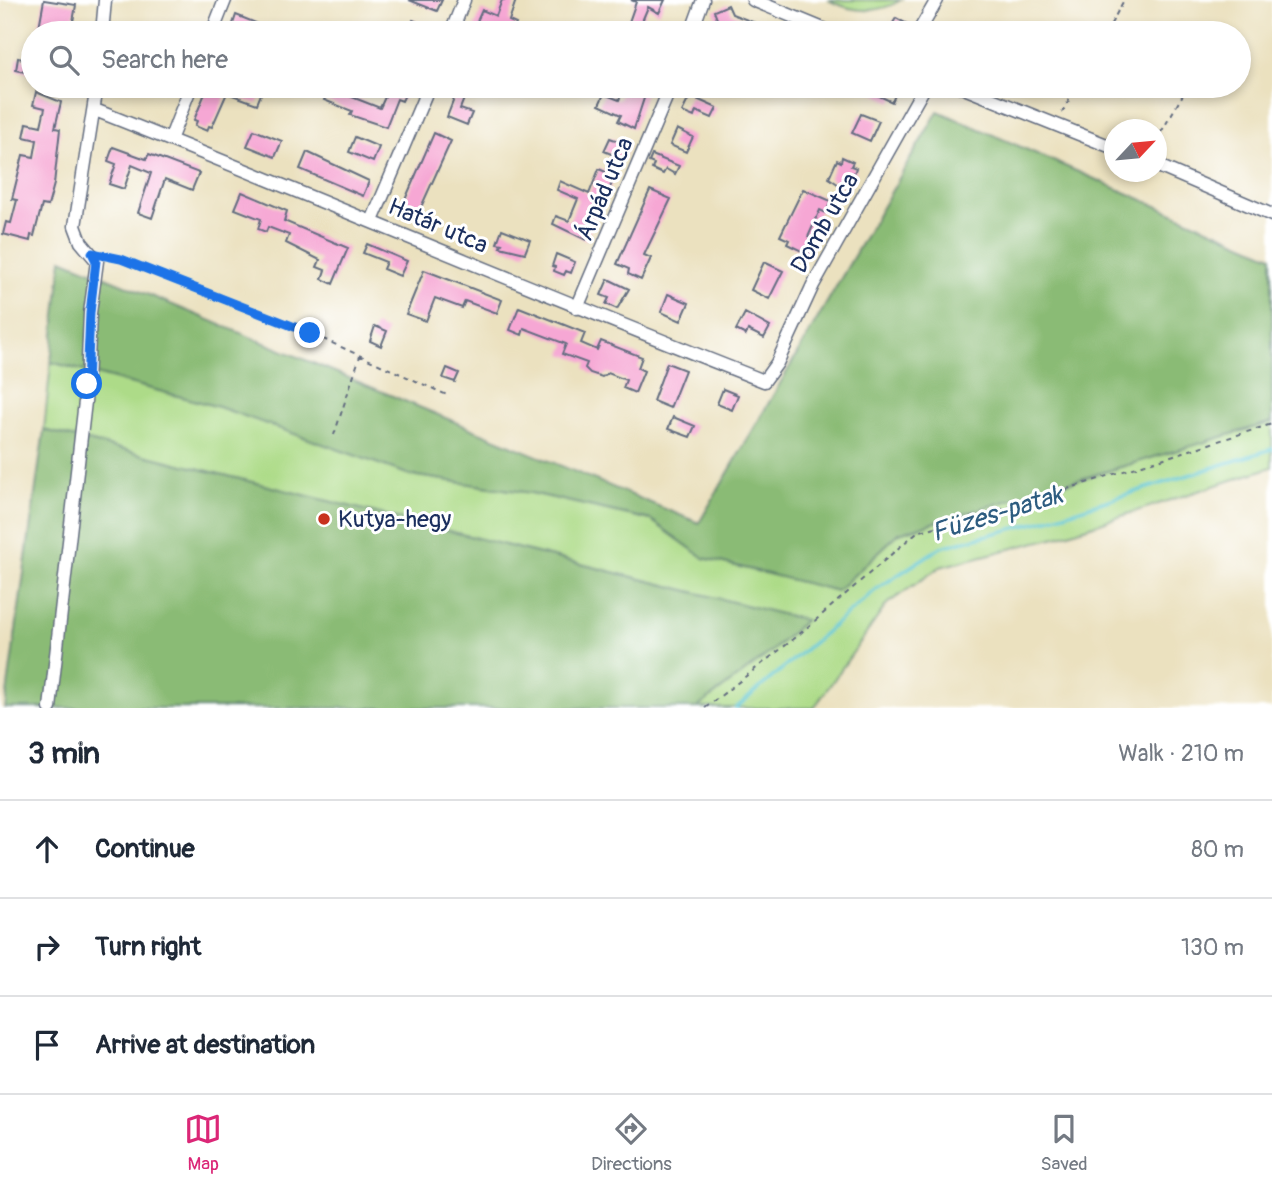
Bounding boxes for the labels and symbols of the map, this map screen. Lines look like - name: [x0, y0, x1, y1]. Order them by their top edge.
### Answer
- north arrow: [1104, 119, 1167, 182]
- street label: Árpád utca: [570, 133, 640, 245]
- street label: Domb utca: [785, 168, 865, 278]
- street label: Határ utca: [384, 192, 492, 260]
- route end: [294, 317, 325, 348]
- route start: [71, 368, 102, 399]
- water label: Füzes-patak: [928, 478, 1068, 549]
- place label: Kutya-hegy: [338, 505, 451, 534]
- marker: Kutya-hegy: [316, 511, 332, 527]

